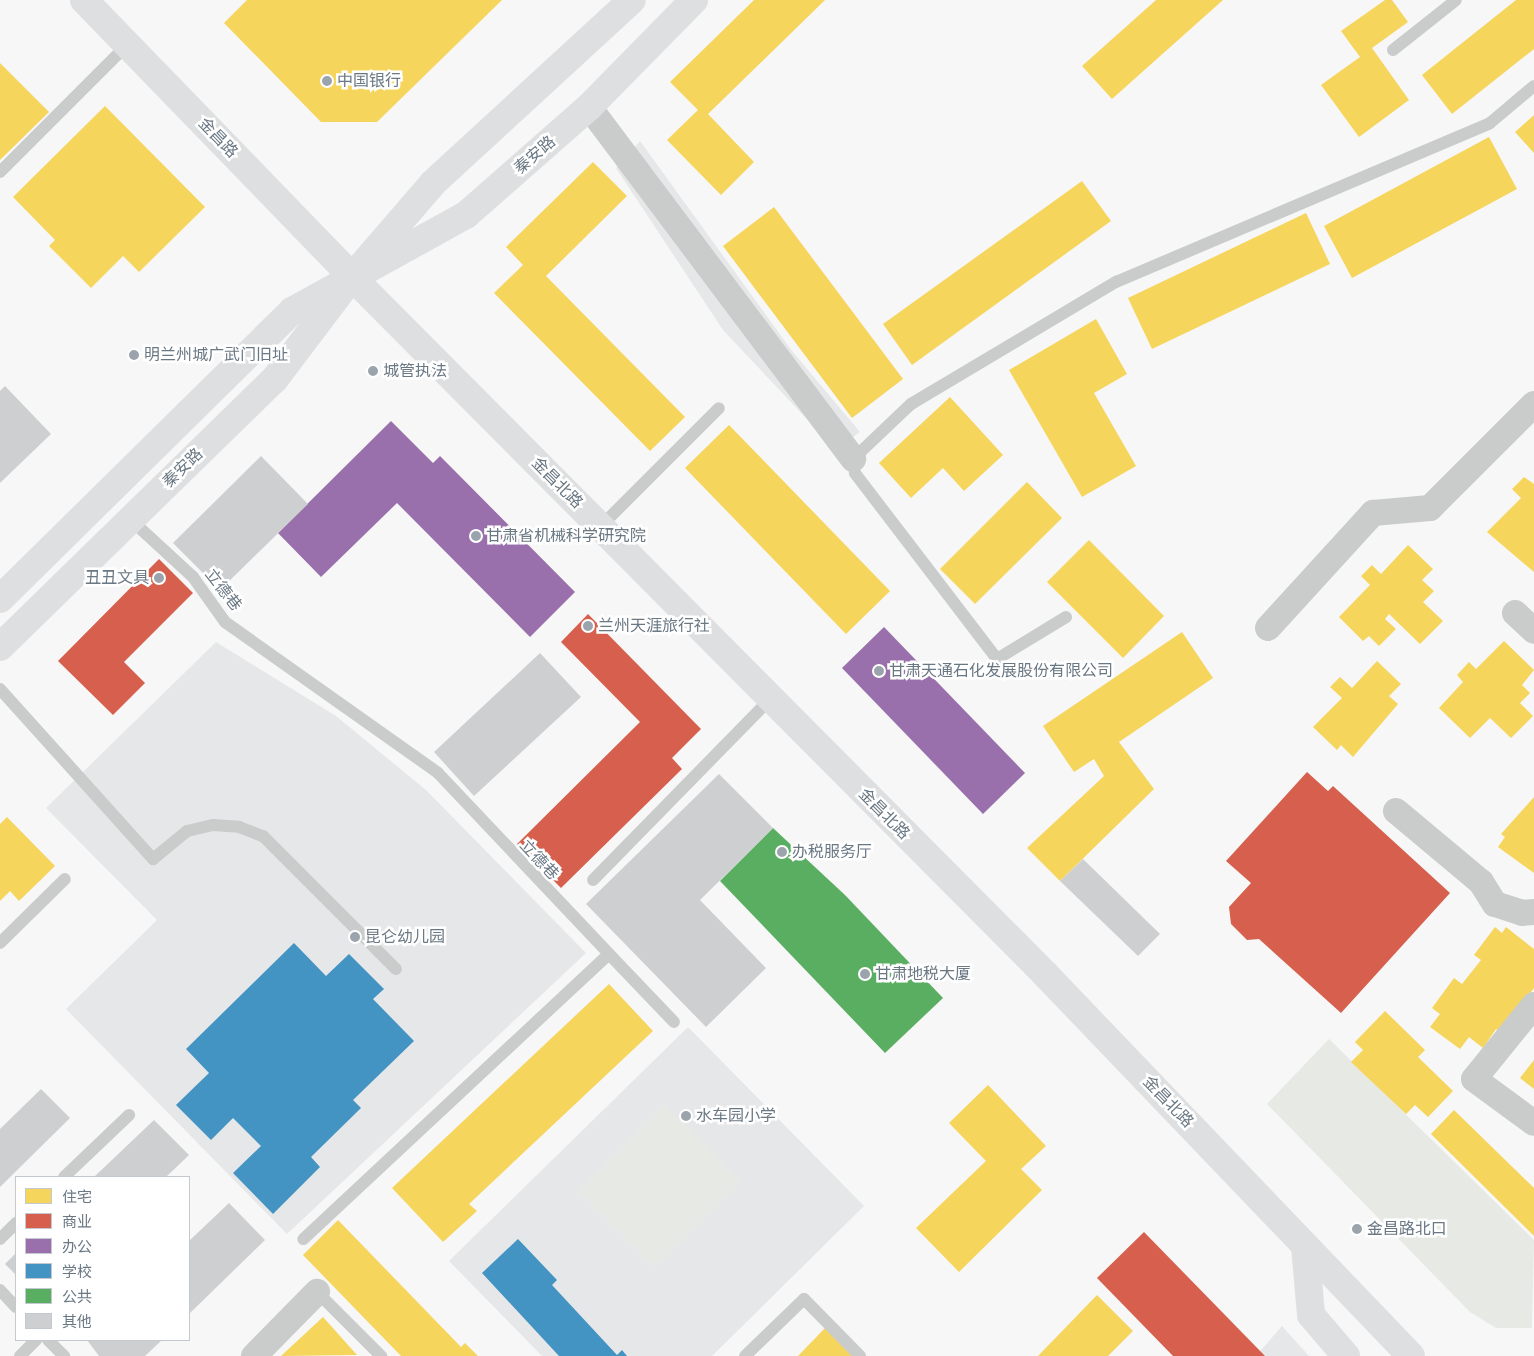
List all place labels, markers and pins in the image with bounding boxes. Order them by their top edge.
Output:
place label: 中国银行 [337,71,401,91]
marker: 中国银行 [321,75,333,87]
place label: 明兰州城广武门旧址 [144,345,288,365]
marker: 明兰州城广武门旧址 [128,349,140,361]
place label: 城管执法 [383,361,447,381]
marker: 城管执法 [367,365,379,377]
place label: 甘肃省机械科学研究院 [486,526,646,546]
marker: 甘肃省机械科学研究院 [470,530,482,542]
place label: 丑丑文具 [85,568,149,588]
marker: 丑丑文具 [153,572,165,584]
place label: 兰州天涯旅行社 [598,616,710,636]
marker: 兰州天涯旅行社 [582,620,594,632]
place label: 甘肃天通石化发展股份有限公司 [889,661,1113,681]
marker: 甘肃天通石化发展股份有限公司 [873,665,885,677]
place label: 办税服务厅 [792,842,872,862]
marker: 办税服务厅 [776,846,788,858]
place label: 昆仑幼儿园 [365,927,445,947]
marker: 昆仑幼儿园 [349,931,361,943]
place label: 甘肃地税大厦 [875,964,971,984]
marker: 甘肃地税大厦 [859,968,871,980]
place label: 水车园小学 [696,1106,776,1126]
marker: 水车园小学 [680,1110,692,1122]
place label: 金昌路北口 [1367,1219,1447,1239]
marker: 金昌路北口 [1351,1223,1363,1235]

